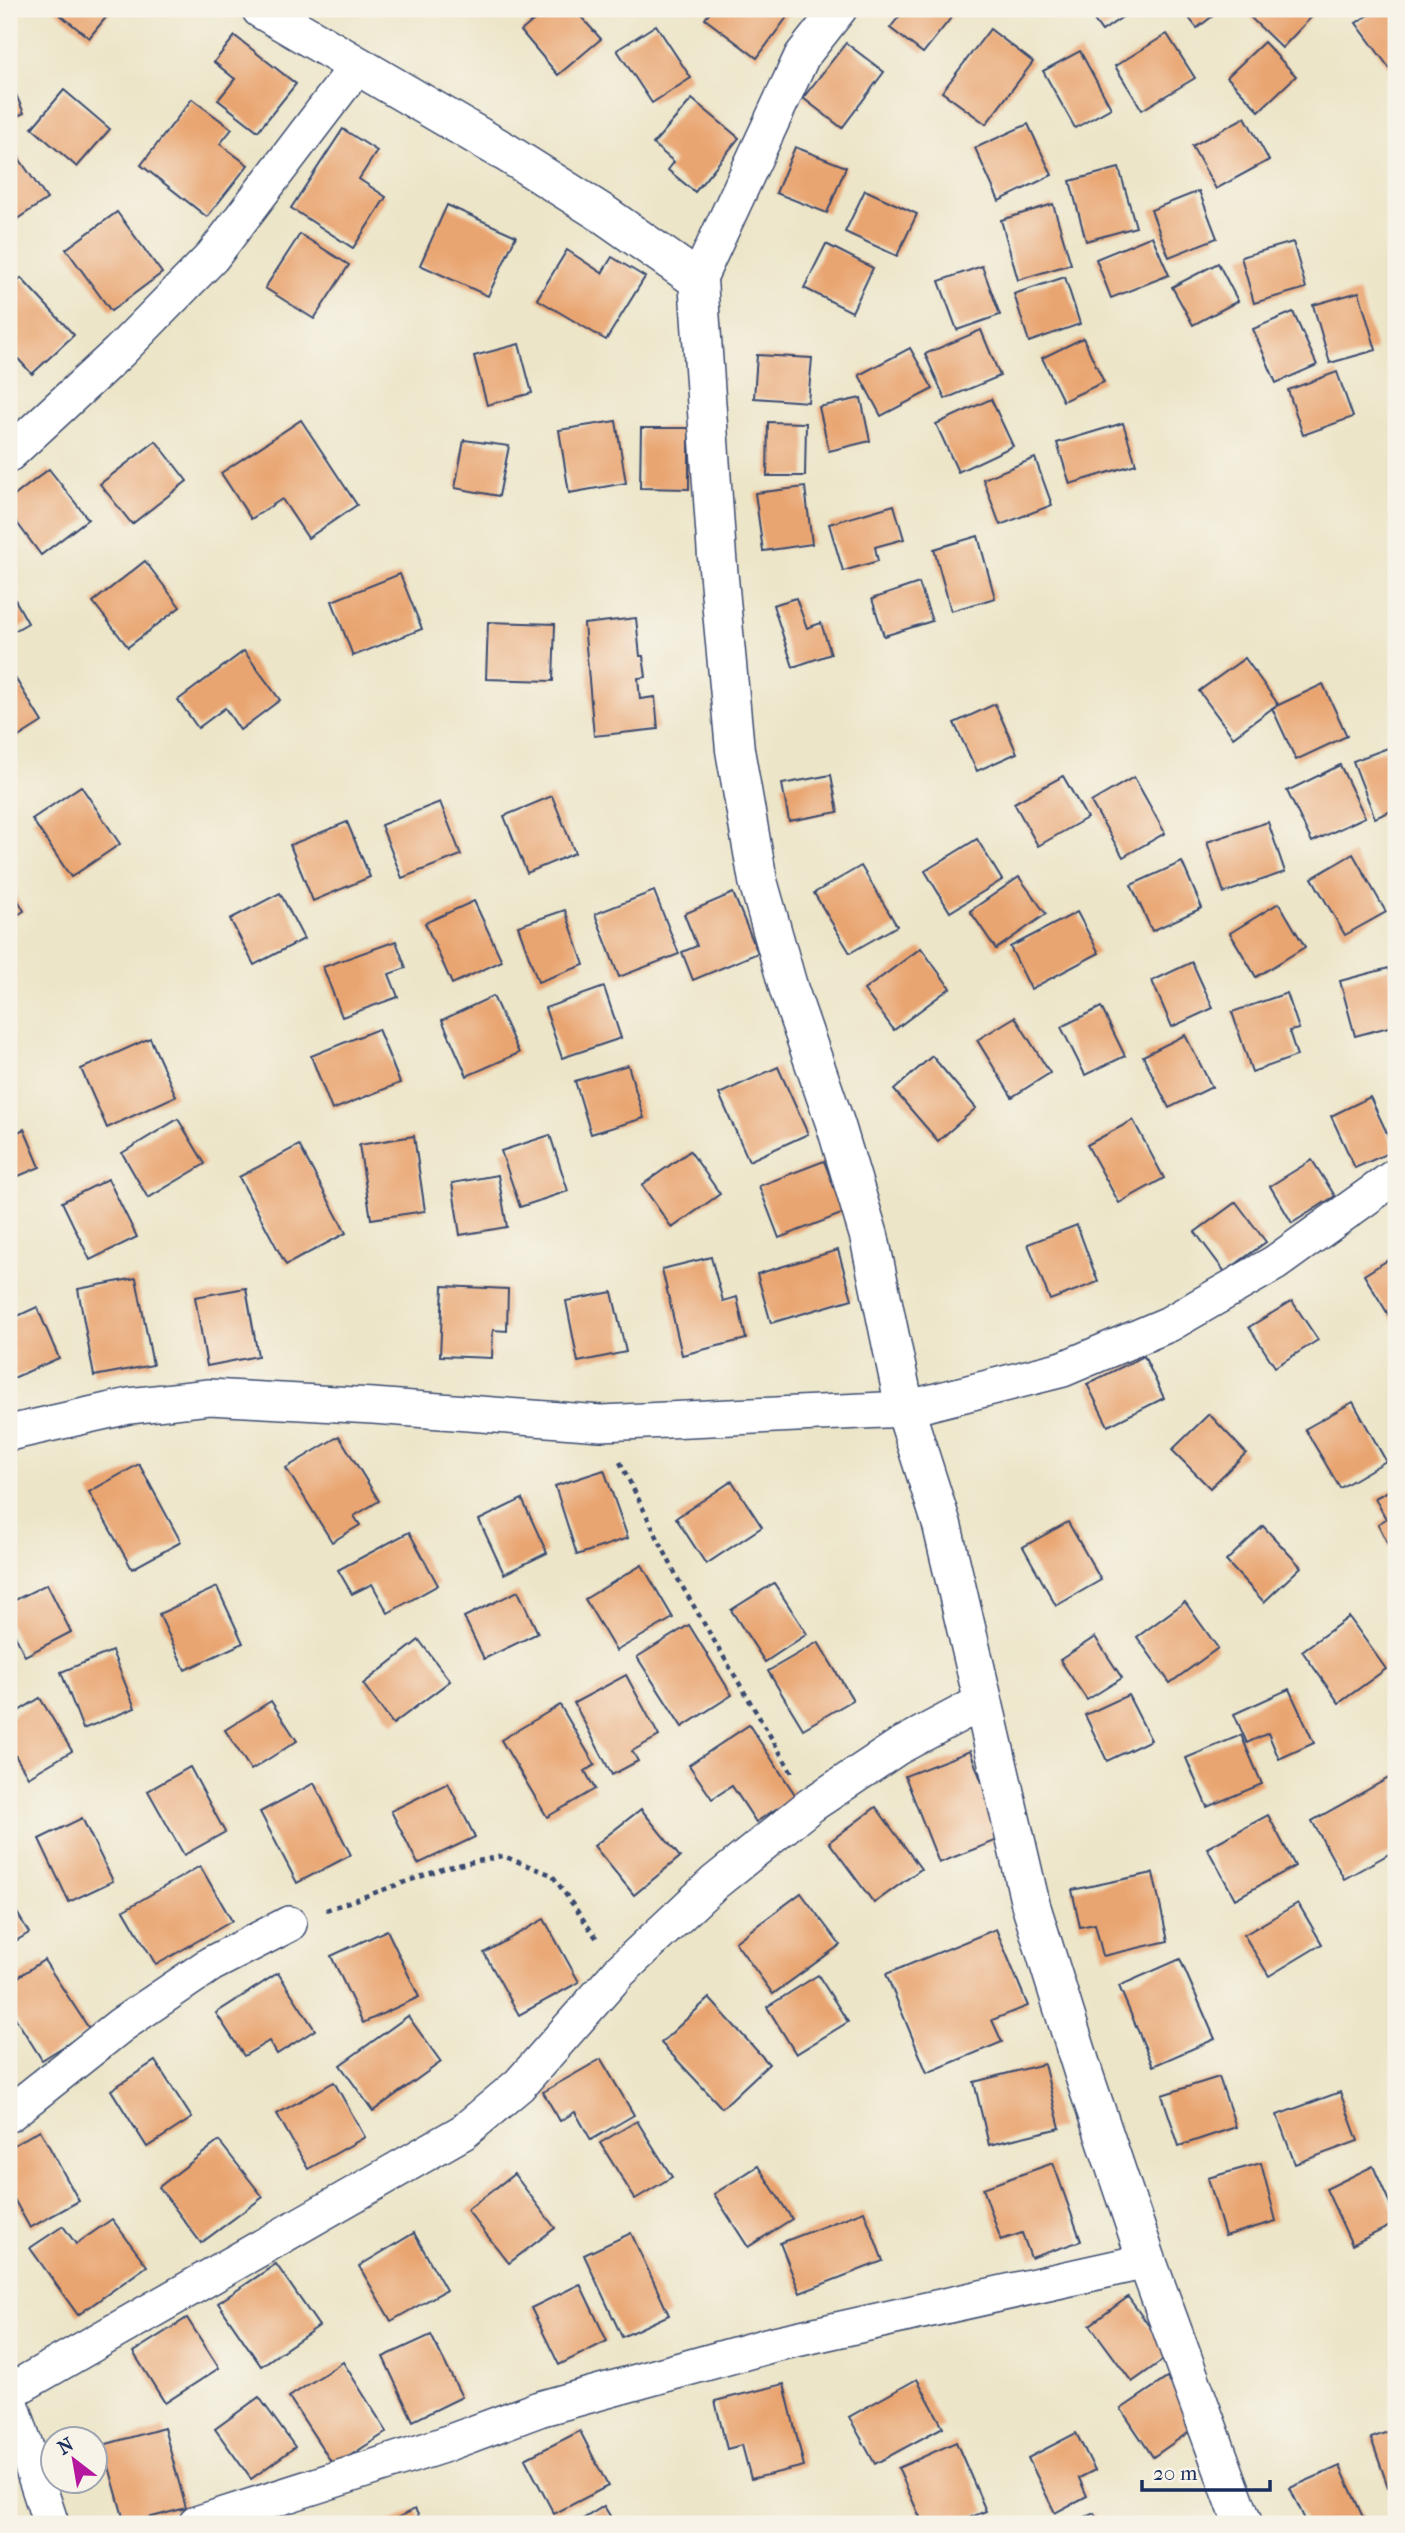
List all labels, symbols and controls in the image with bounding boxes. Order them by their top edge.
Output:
north arrow [38,2424,108,2494]
text: N [54,2433,78,2459]
scale bar [1142,2449,1270,2493]
text: 20 m [1153,2461,1198,2485]

